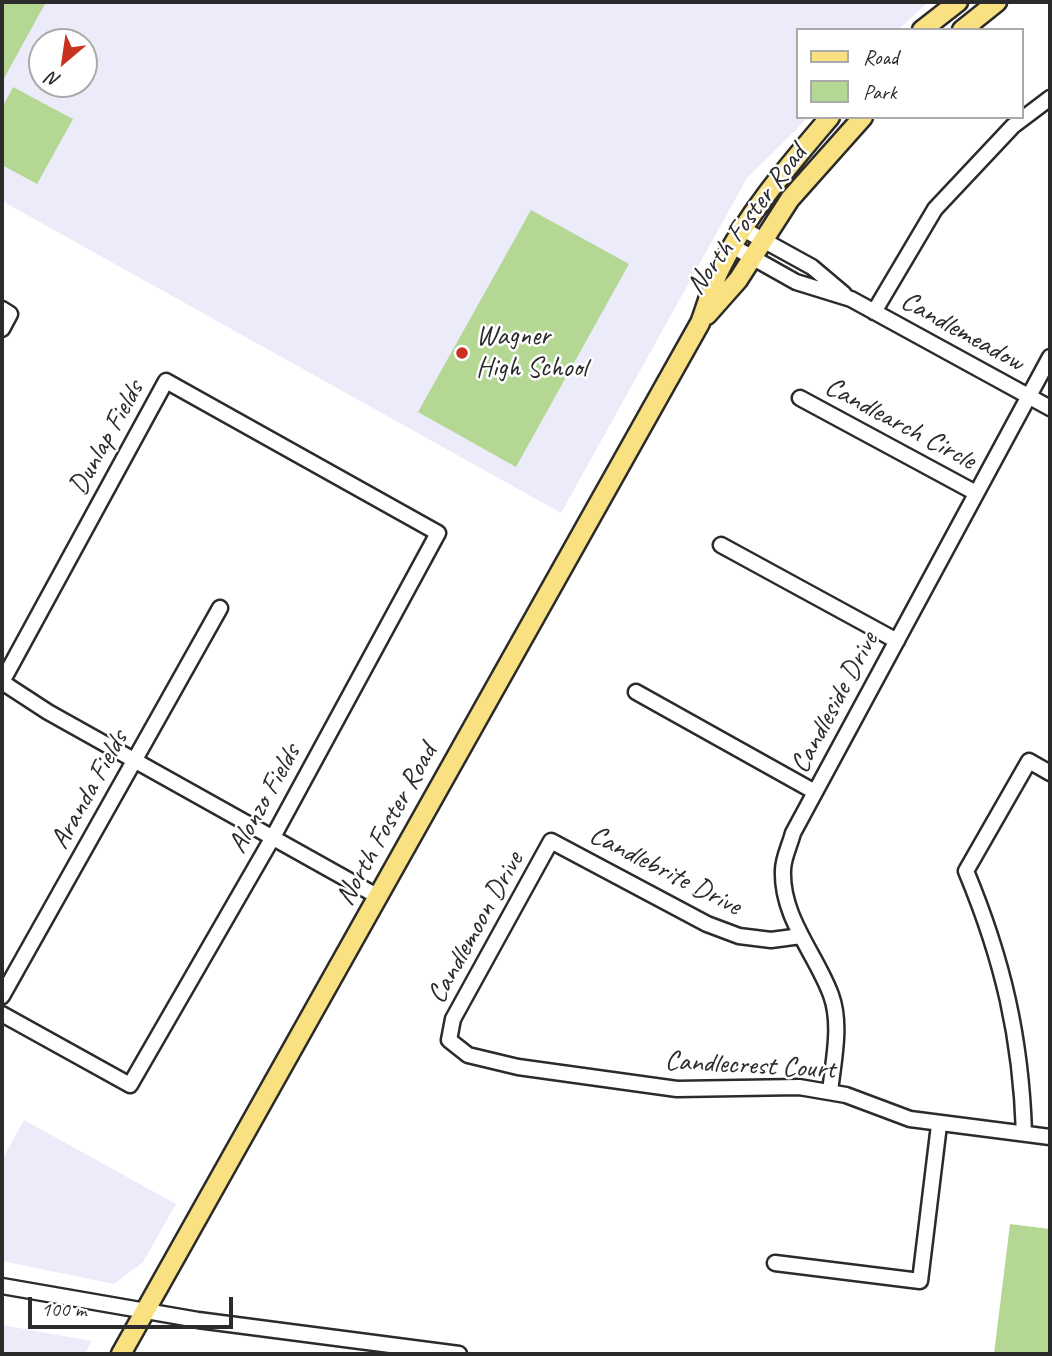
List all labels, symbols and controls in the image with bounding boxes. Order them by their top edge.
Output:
north arrow [28,28,98,98]
legend [796,28,1024,119]
text: Road [863,44,898,70]
text: N [43,66,65,93]
text: Park [863,79,896,105]
street label: North Foster Road [680,138,814,302]
street label: Candlemeadow [895,285,1029,379]
place label: Wagner High School [476,320,587,386]
marker: Wagner High School [454,345,470,361]
street label: Candlearch Circle [819,370,981,478]
street label: Dunlap Fields [62,375,152,501]
street label: Candleside Drive [784,627,886,779]
street label: Aranda Fields [44,725,136,855]
street label: Alonzo Fields [221,739,309,859]
street label: North Foster Road [329,739,445,911]
street label: Candlebrite Drive [584,818,746,924]
street label: Candlemoon Drive [421,846,531,1010]
street label: Candlecrest Court [664,1045,836,1087]
scale bar [32,1282,236,1326]
text: 100 m [41,1296,86,1322]

